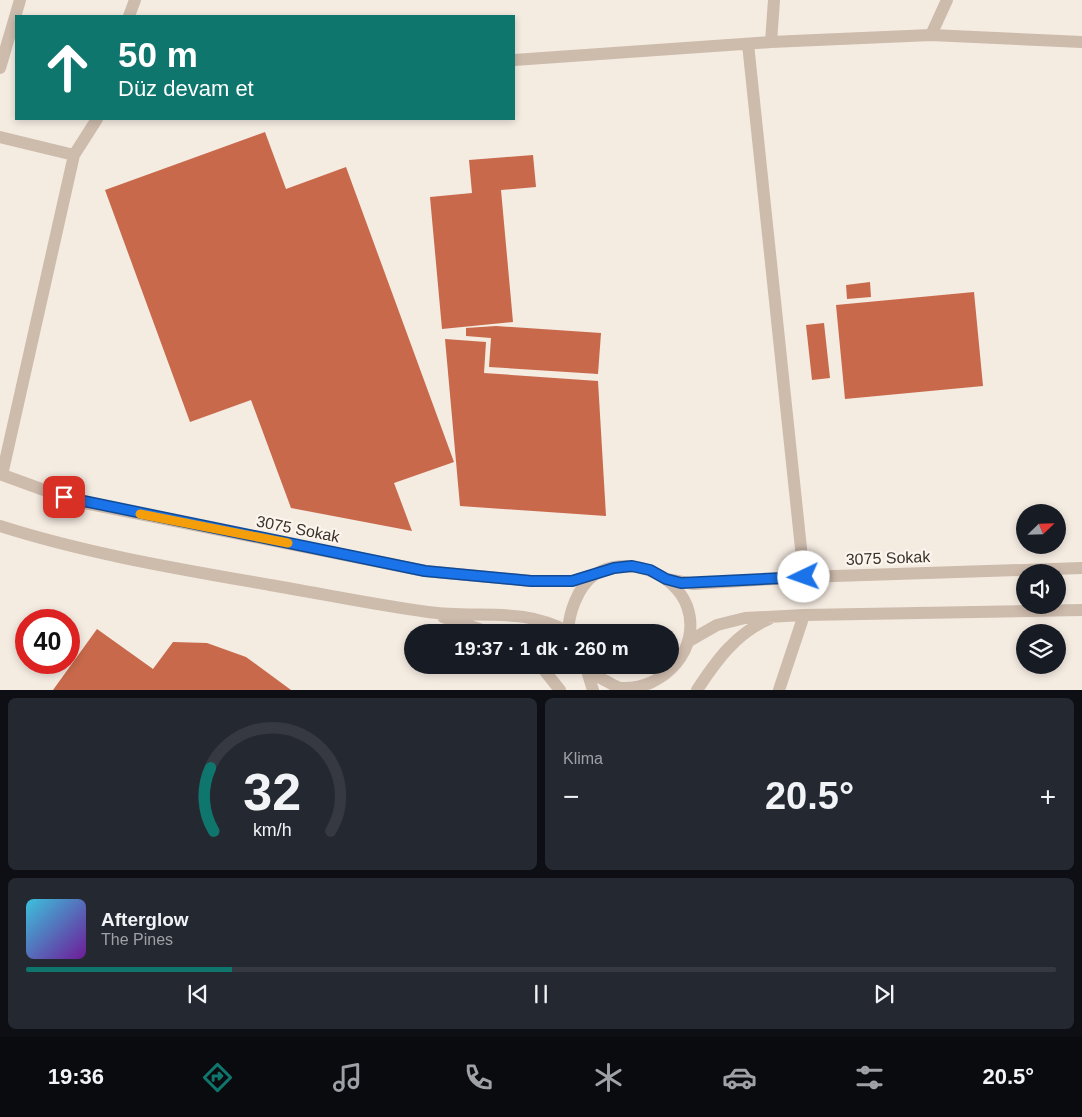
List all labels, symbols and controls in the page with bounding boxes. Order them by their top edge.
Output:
icon: ahead [35,35,100,100]
text: 50 m [118,35,198,74]
text: Düz devam et [118,76,254,101]
pin [43,476,85,518]
icon: arrive [50,483,78,511]
north arrow [1016,504,1066,554]
map controls [1016,504,1066,674]
street label: 3075 Sokak [255,513,342,546]
street label: 3075 Sokak [845,548,932,568]
position arrow [777,550,829,602]
button: sound [1016,564,1066,614]
speed limit sign: 40 [15,609,80,674]
button: layers [1016,624,1066,674]
text: 19:37 · 1 dk · 260 m [454,638,629,659]
text: Klima [563,750,603,767]
text: 32 [244,763,301,821]
text: 20.5° [765,775,854,817]
text: − [563,781,579,812]
text: + [1040,781,1056,812]
text: km/h [253,820,292,840]
text: Afterglow [101,909,189,930]
text: The Pines [101,931,173,948]
icon: previous [184,980,212,1008]
icon: pause [527,980,555,1008]
icon: next [870,980,898,1008]
icon: directions [200,1060,235,1095]
icon: music [330,1060,365,1095]
icon: phone [461,1060,496,1095]
icon: climate [591,1060,626,1095]
icon: car [722,1060,757,1095]
icon: filters [852,1060,887,1095]
text: 19:36 [48,1064,104,1089]
text: 20.5° [983,1064,1034,1089]

